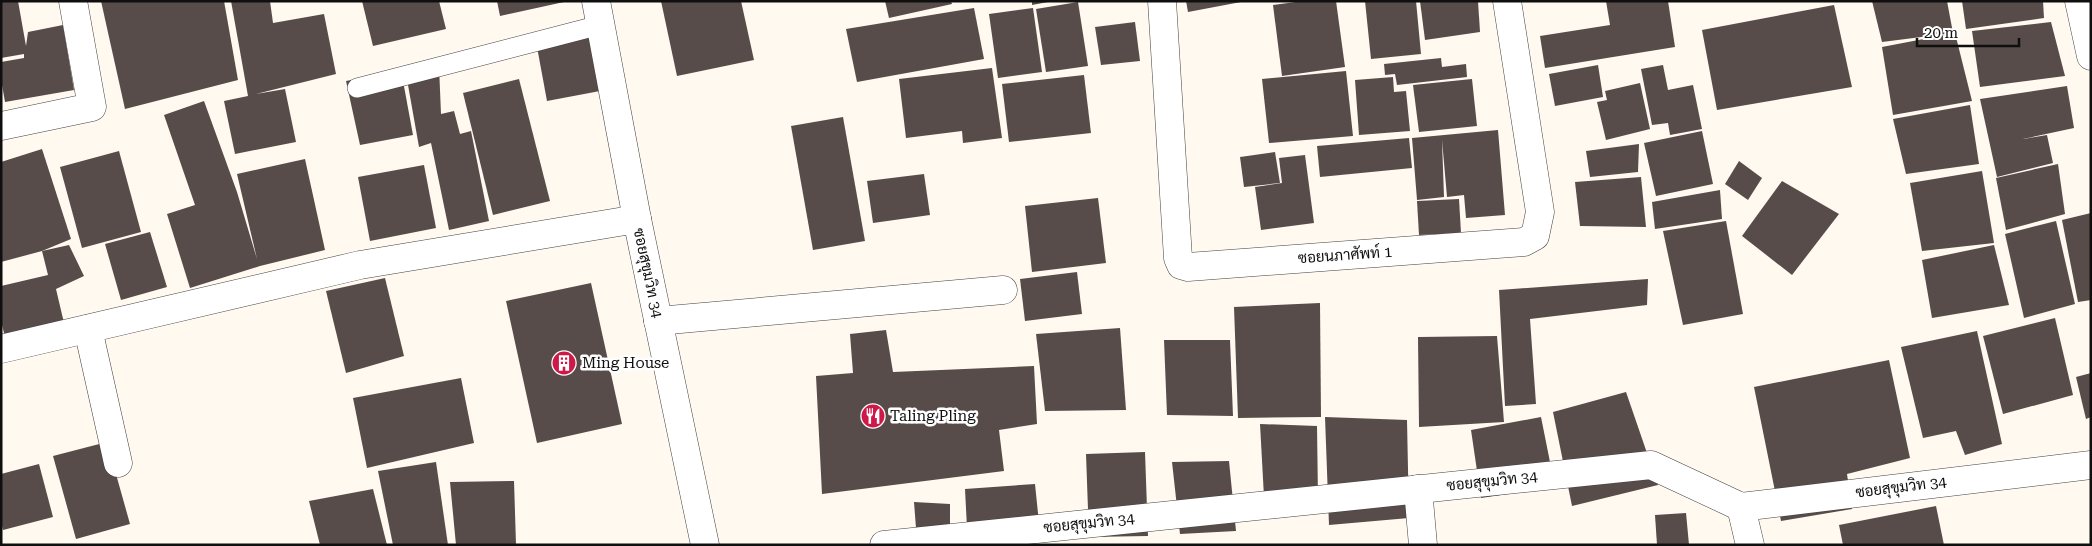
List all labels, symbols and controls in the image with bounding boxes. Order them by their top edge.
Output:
scale bar [1917,15,2020,47]
text: 20 m [1924,24,1959,42]
street label: ซอยสุขุมวิท 34 [628,226,666,321]
street label: ซอยนภาศัพท์ 1 [1297,242,1393,267]
building icon: Ming House [551,350,577,376]
place label: Ming House [582,354,669,372]
restaurant icon: Taling Pling [860,403,886,429]
place label: Taling Pling [890,407,976,425]
street label: ซอยสุขุมวิท 34 [1446,467,1539,497]
street label: ซอยสุขุมวิท 34 [1854,472,1948,503]
street label: ซอยสุขุมวิท 34 [1043,509,1136,539]

